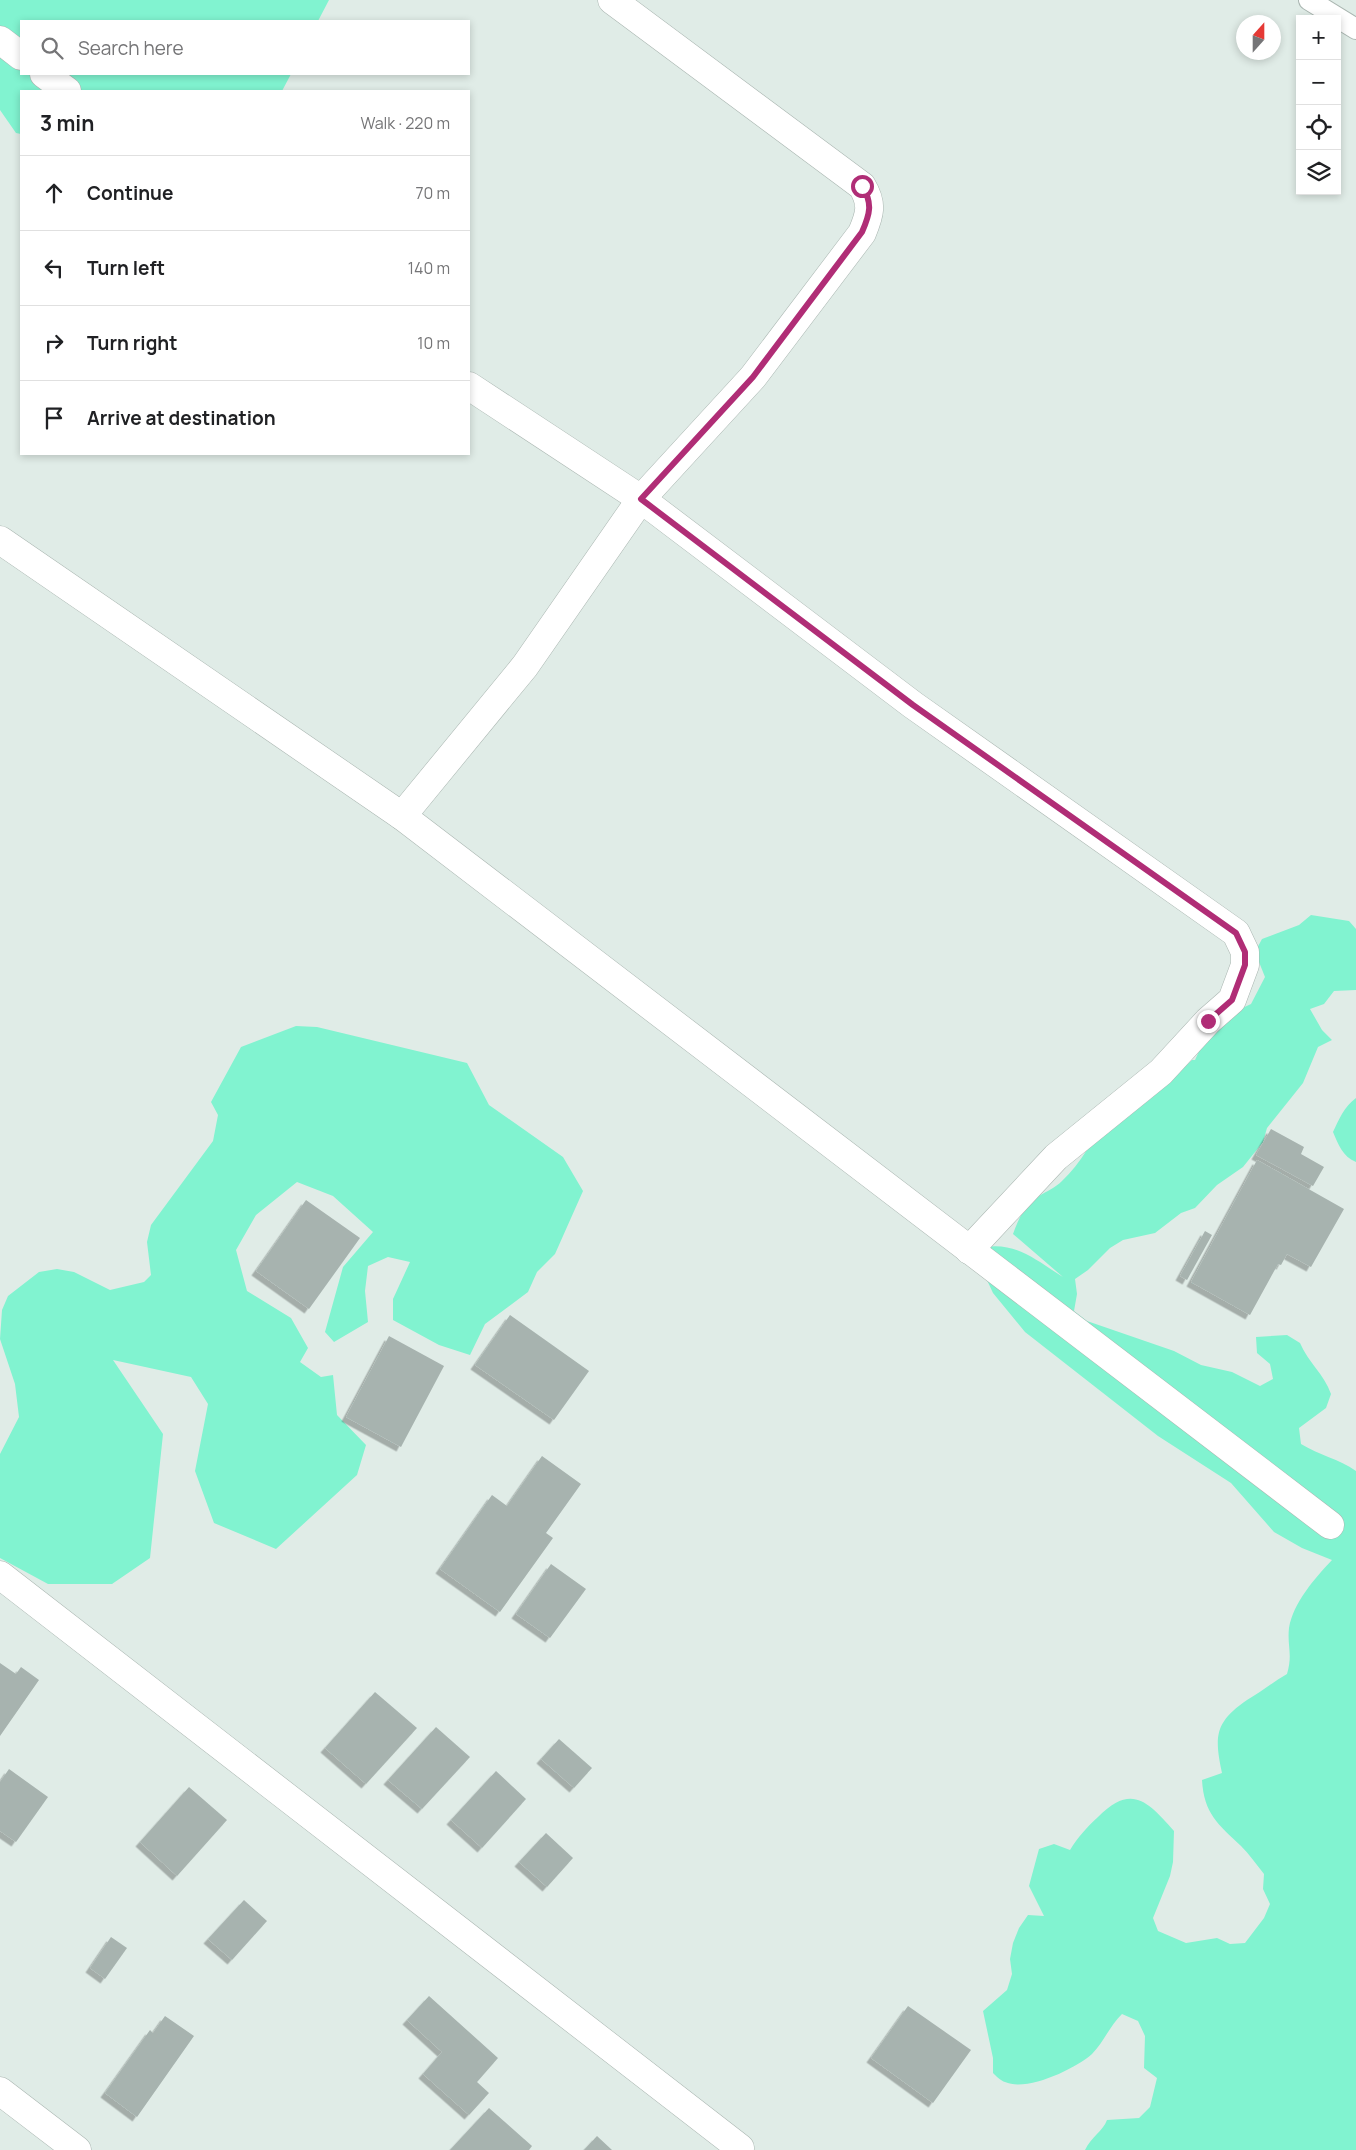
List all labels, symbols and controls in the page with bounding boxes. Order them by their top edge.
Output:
north arrow [1236,15,1281,60]
map controls [1296,15,1341,195]
button: + [1296,15,1341,60]
search box [20,20,470,75]
icon: search [38,34,66,62]
text: Search here [78,35,184,61]
button: − [1296,60,1341,105]
button: locate [1296,105,1341,150]
text: 3 min [40,109,94,137]
text: Walk · 220 m [360,112,450,134]
button: layers [1296,150,1341,195]
route start [851,175,874,198]
icon: ahead [40,179,68,207]
text: Continue [87,180,173,206]
text: 70 m [415,182,450,204]
icon: left [40,254,68,282]
text: Turn left [87,255,165,281]
text: 140 m [408,257,450,279]
icon: right [40,329,68,357]
text: Turn right [87,330,177,356]
text: 10 m [417,332,450,354]
icon: arrive [40,404,68,432]
text: Arrive at destination [87,405,276,431]
route end [1197,1010,1220,1033]

